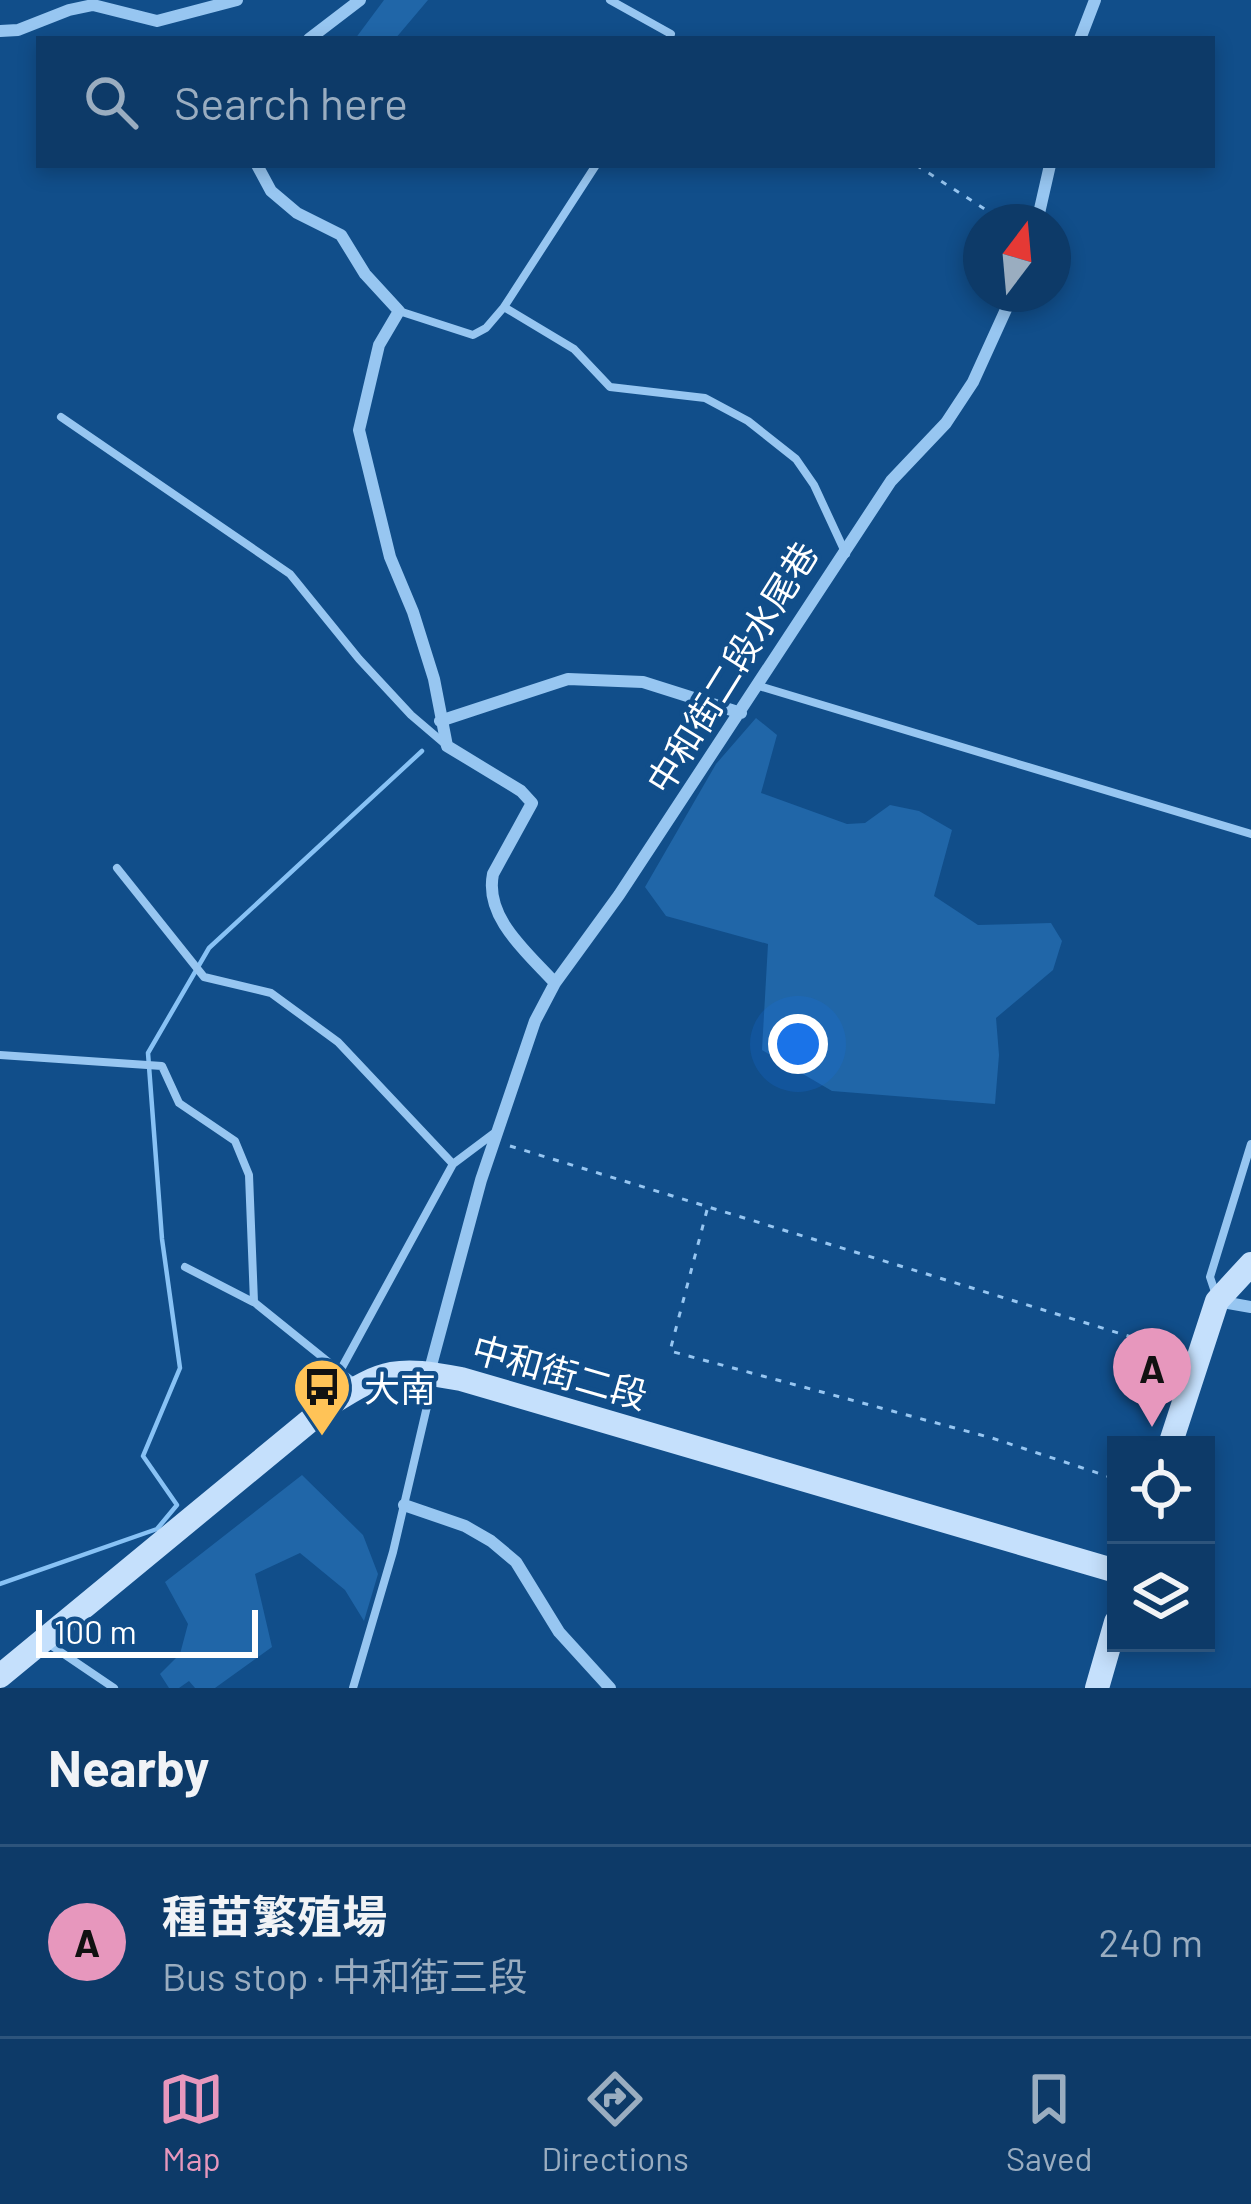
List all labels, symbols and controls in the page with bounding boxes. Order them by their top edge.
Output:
search box [36,36,1215,168]
icon: search [78,69,144,135]
text: Search here [174,75,408,129]
north arrow [963,204,1071,312]
street label: 中和街二段水尾巷 [636,533,826,801]
your location [768,1014,828,1074]
street label: 中和街二段 [468,1326,652,1416]
pin: A [1113,1328,1191,1427]
bus stop icon: 大南 [291,1356,353,1438]
place label: 大南 [364,1366,436,1409]
map controls [1107,1436,1215,1652]
button: locate [1107,1436,1215,1544]
button: layers [1107,1544,1215,1652]
scale bar [36,1604,258,1657]
text: 100 m [54,1611,137,1651]
text: Nearby [48,1736,209,1797]
text: 種苗繁殖場 [162,1888,387,1942]
text: A [74,1918,100,1965]
text: 240 m [1099,1918,1203,1965]
text: Bus stop · 中和街三段 [162,1952,527,1999]
tab: Map [158,2066,224,2178]
tab: Directions [541,2066,689,2178]
tab: Saved [1006,2066,1093,2178]

